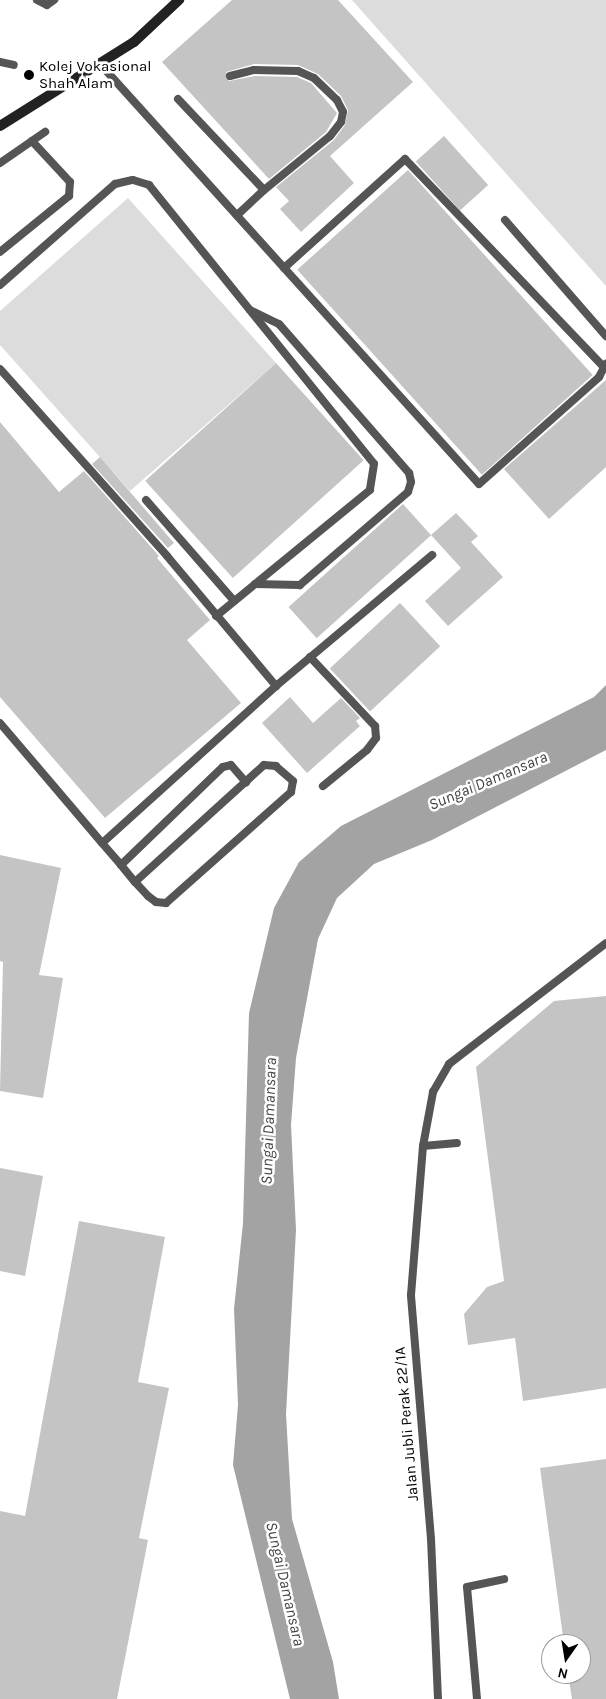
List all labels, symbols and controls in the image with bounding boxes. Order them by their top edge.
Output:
place label: Kolej Vokasional Shah Alam [39,57,151,92]
marker: Kolej Vokasional Shah Alam [23,69,35,81]
water label: Sungai Damansara [426,747,550,815]
water label: Sungai Damansara [257,1057,281,1185]
street label: Jalan Jubli Perak 22/1A [391,1346,423,1502]
water label: Sungai Damansara [261,1520,309,1648]
north arrow [541,1634,591,1684]
text: N [556,1664,570,1683]

